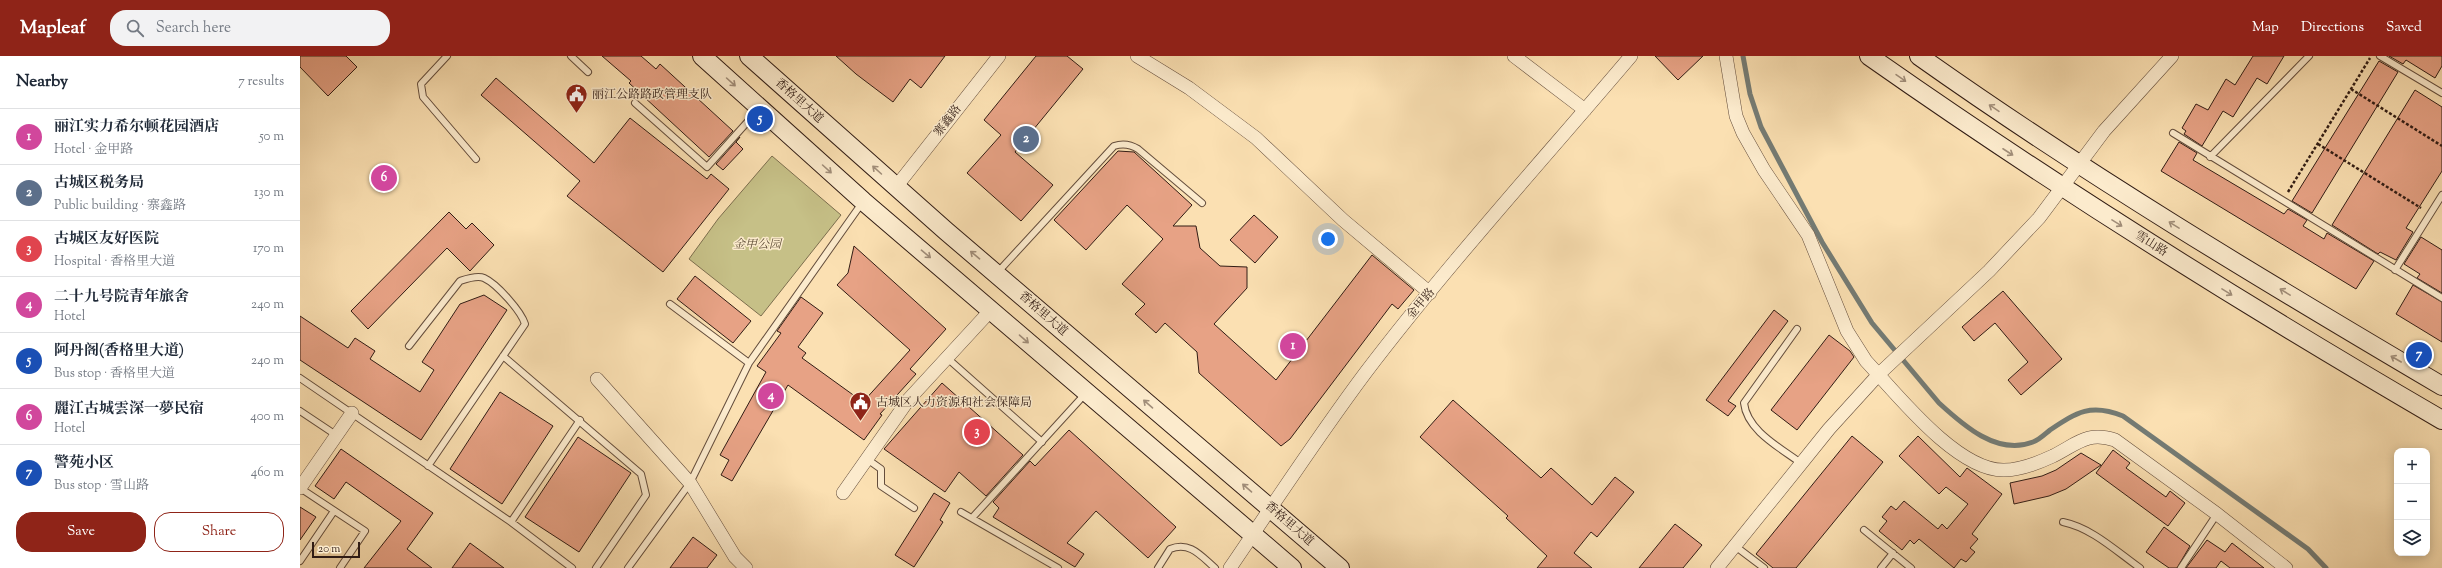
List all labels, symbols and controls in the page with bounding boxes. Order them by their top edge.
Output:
search box [110,10,390,46]
text: Mapleaf [20,15,86,42]
icon: search [124,17,146,39]
text: Search here [156,18,231,39]
text: Map [2252,18,2279,38]
text: Directions [2301,18,2364,38]
text: Saved [2386,18,2422,38]
text: Nearby [16,70,68,94]
text: 7 results [238,73,284,91]
street label: 香格里大道 [771,74,827,128]
one-way arrow [1895,74,1906,82]
one-way arrow [726,77,736,86]
public building icon: 丽江公路路政管理支队 [564,82,590,115]
place label: 丽江公路路政管理支队 [592,86,712,104]
street label: 寨鑫路 [930,101,966,141]
pin: 5 [747,104,773,134]
one-way arrow [1989,104,2000,112]
text: 丽江实力希尔顿花园酒店 [54,117,219,138]
pin: 2 [1013,124,1039,154]
text: 1 [27,128,31,146]
text: 50 m [259,128,284,146]
text: Hotel · 金甲路 [54,141,133,159]
one-way arrow [2002,148,2013,156]
pin: 6 [371,163,397,193]
one-way arrow [822,164,832,173]
one-way arrow [872,165,882,174]
text: 古城区税务局 [54,173,144,194]
text: 2 [26,184,32,202]
text: 130 m [254,184,284,202]
text: Public building · 寨鑫路 [54,197,186,215]
one-way arrow [2111,219,2123,227]
one-way arrow [2168,220,2180,228]
street label: 雪山路 [2131,227,2171,261]
text: 古城区友好医院 [54,229,159,250]
your location [1318,229,1338,249]
park label: 金甲公园 [733,236,783,254]
text: 3 [26,240,32,258]
text: 170 m [253,240,284,258]
one-way arrow [920,250,931,259]
one-way arrow [969,251,980,260]
text: Hospital · 香格里大道 [54,253,175,271]
street label: 金甲路 [1403,284,1439,324]
text: 二十九号院青年旅舍 [54,287,189,308]
street label: 香格里大道 [1014,288,1072,340]
one-way arrow [2221,288,2233,296]
one-way arrow [2280,288,2291,296]
text: 4 [26,296,32,314]
text: 240 m [251,296,284,314]
text: Hotel [54,308,85,326]
pin: 1 [1280,331,1306,361]
one-way arrow [1019,334,1030,343]
pin: 7 [2406,340,2432,370]
text: 阿丹阁(香格里大道) [54,341,184,362]
text: 5 [27,352,31,370]
text: 240 m [251,352,284,370]
one-way arrow [2390,354,2402,362]
text: Bus stop · 香格里大道 [54,365,175,383]
pin: 4 [758,381,784,411]
public building icon: 古城区人力资源和社会保障局 [847,390,873,423]
place label: 古城区人力资源和社会保障局 [876,394,1032,412]
text: 麗江古城雲深一夢民宿 [54,399,204,420]
one-way arrow [1143,399,1153,408]
text: 6 [26,408,32,426]
text: 400 m [250,408,284,426]
pin: 3 [964,417,990,447]
text: Hotel [54,420,85,438]
map controls [2394,448,2430,556]
button: + [2394,448,2430,484]
text: 警苑小区 [54,453,114,474]
text: 7 [26,464,32,482]
text: 460 m [251,464,284,482]
text: Bus stop · 雪山路 [54,477,149,495]
one-way arrow [1241,484,1252,493]
button: − [2394,484,2430,520]
street label: 香格里大道 [1260,498,1318,550]
button: Save [16,512,146,552]
button: Share [154,512,284,552]
button: layers [2394,520,2430,556]
scale bar [312,540,360,559]
text: 20 m [318,541,340,557]

